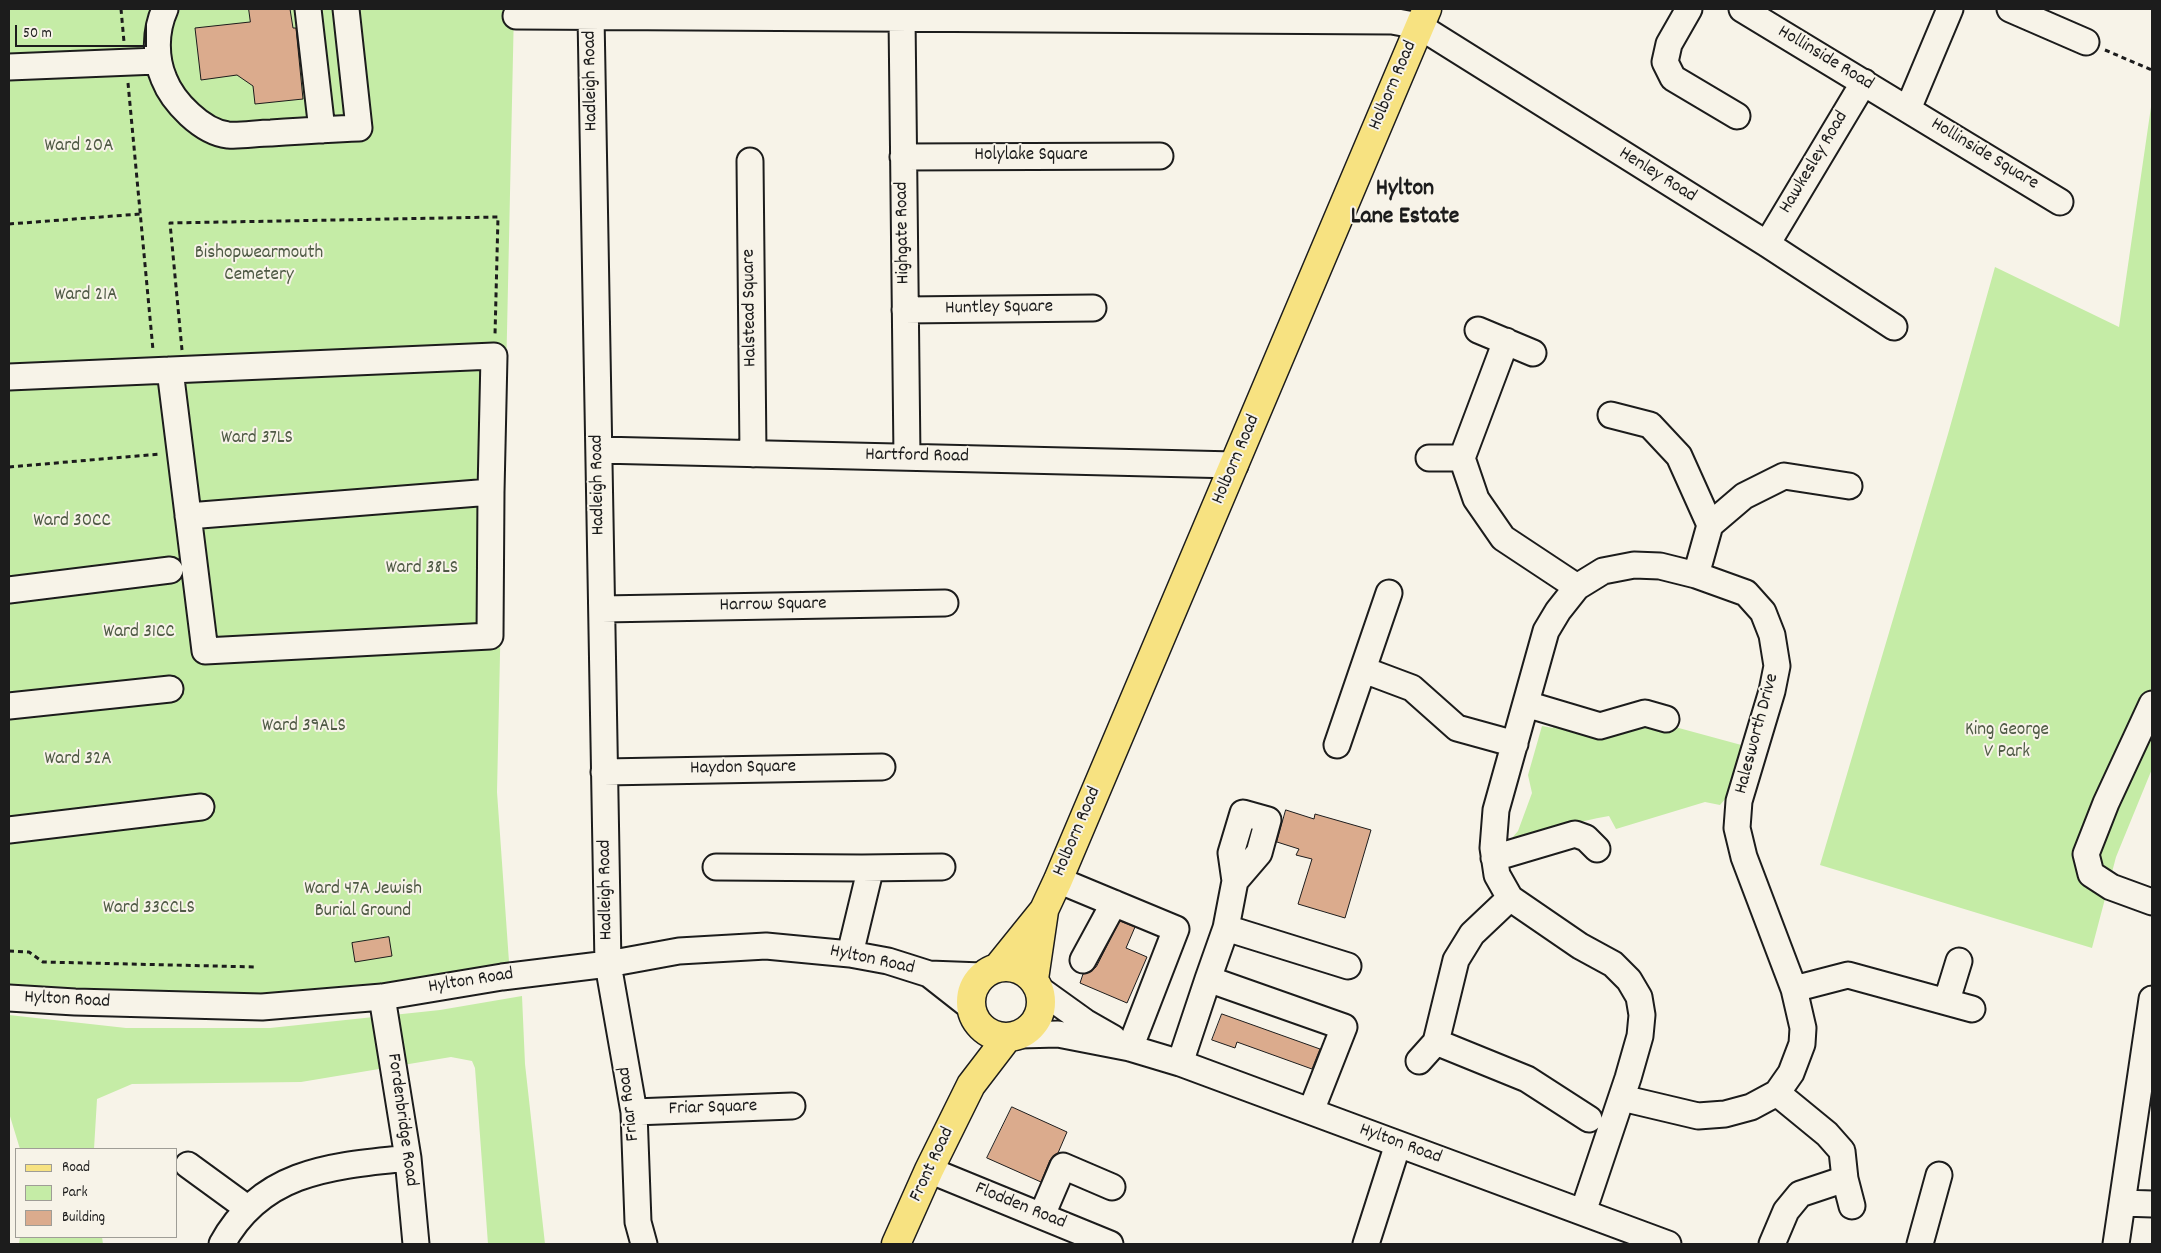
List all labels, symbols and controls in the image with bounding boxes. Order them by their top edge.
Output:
scale bar [18,15,150,47]
street label: Hollinside Road [1773,21,1877,97]
text: 50 m [23,23,52,45]
street label: Hadleigh Road [580,30,604,132]
street label: Holborn Road [1365,38,1423,134]
street label: Hawkesley Road [1775,108,1855,218]
street label: Hollinside Square [1926,114,2042,196]
park label: Ward 20A [44,136,114,158]
street label: Henley Road [1614,143,1700,209]
street label: Holylake Square [974,145,1088,167]
district label: Hylton Lane Estate [1351,177,1459,233]
street label: Highgate Road [892,181,916,285]
park label: Bishopwearmouth Cemetery [195,243,323,287]
street label: Halstead Square [739,249,763,367]
park label: Ward 21A [55,285,117,307]
street label: Huntley Square [945,297,1053,321]
street label: Holborn Road [1208,412,1266,508]
park label: Ward 37LS [221,428,293,450]
street label: Hadleigh Road [587,434,611,536]
street label: Hartford Road [865,445,969,469]
park label: Ward 30CC [33,511,111,533]
park label: Ward 38LS [386,558,458,580]
street label: Harrow Square [719,594,827,618]
park label: Ward 31CC [103,622,175,644]
street label: Halesworth Drive [1731,671,1785,797]
park label: Ward 39ALS [262,716,346,738]
park label: King George V Park [1965,720,2049,764]
park label: Ward 32A [44,749,112,771]
street label: Haydon Square [690,757,796,781]
street label: Holborn Road [1049,784,1107,880]
street label: Hadleigh Road [595,839,619,941]
park label: Ward 47A Jewish Burial Ground [304,879,422,923]
park label: Ward 33CCLS [103,898,195,920]
street label: Hylton Road [828,941,916,981]
street label: Hylton Road [427,964,515,1000]
street label: Hylton Road [23,987,111,1015]
street label: Fordenbridge Road [380,1052,422,1188]
street label: Friar Road [614,1065,646,1143]
street label: Friar Square [668,1096,758,1122]
street label: Hylton Road [1356,1120,1444,1170]
street label: Front Road [906,1124,960,1206]
legend [15,1148,178,1238]
text: Road [62,1157,90,1179]
street label: Flodden Road [971,1178,1069,1236]
text: Park [62,1182,88,1204]
text: Building [62,1207,105,1229]

